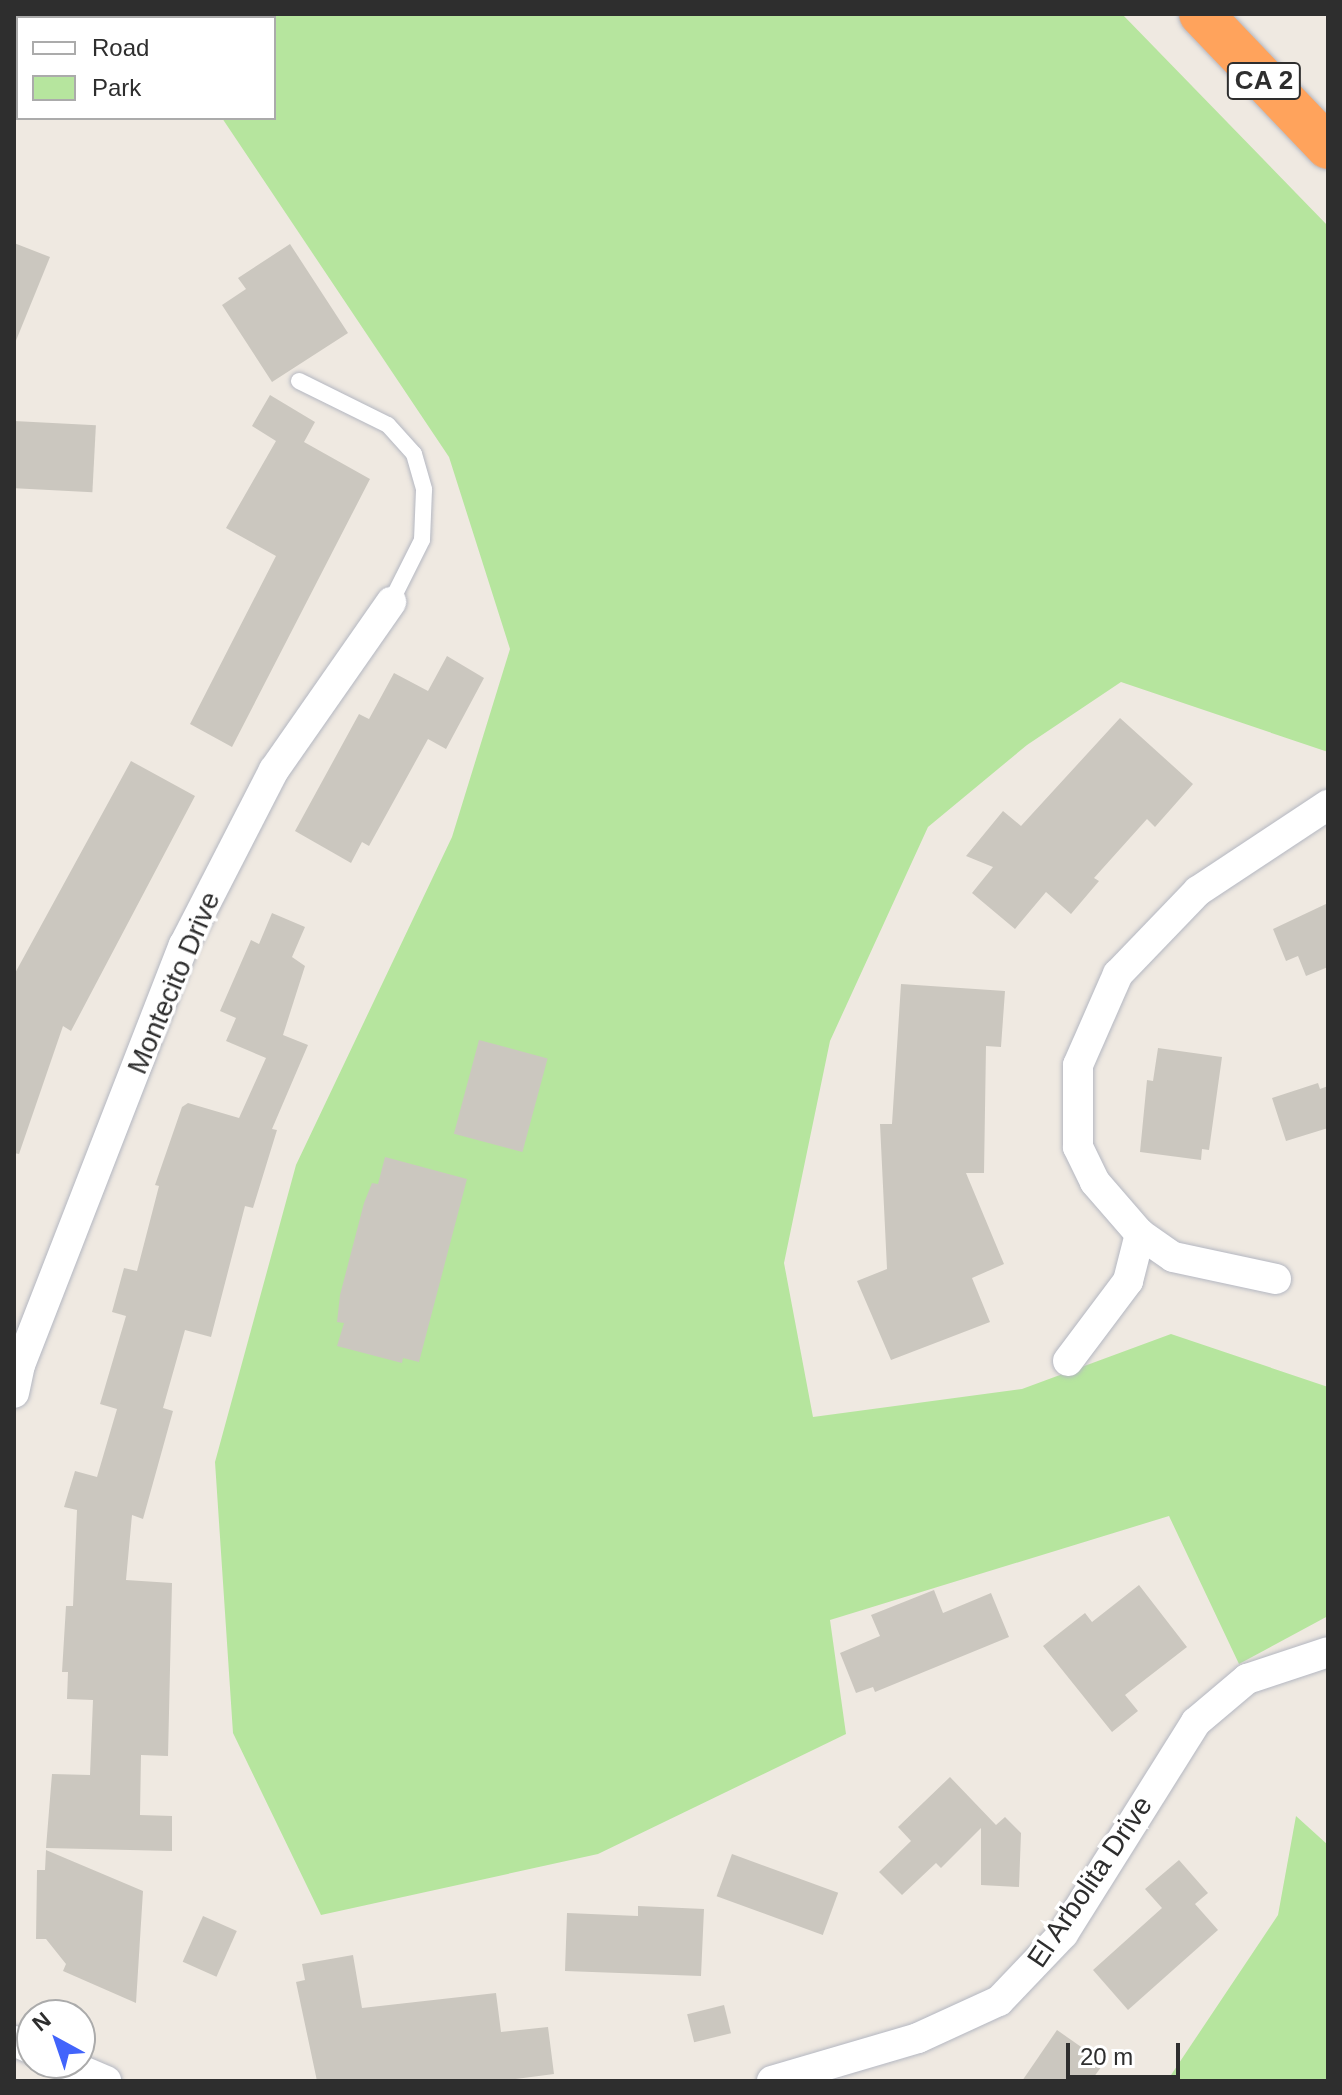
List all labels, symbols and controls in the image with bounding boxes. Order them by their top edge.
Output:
legend [16,16,276,120]
text: Road [92,34,149,61]
road number: CA 2 [1226,59,1302,103]
text: Park [92,74,141,101]
street label: Montecito Drive [121,887,227,1079]
street label: El Arbolita Drive [1020,1789,1160,1975]
north arrow [16,1999,96,2079]
text: N [27,2007,56,2036]
scale bar [1070,2027,1184,2077]
text: 20 m [1080,2043,1133,2070]

